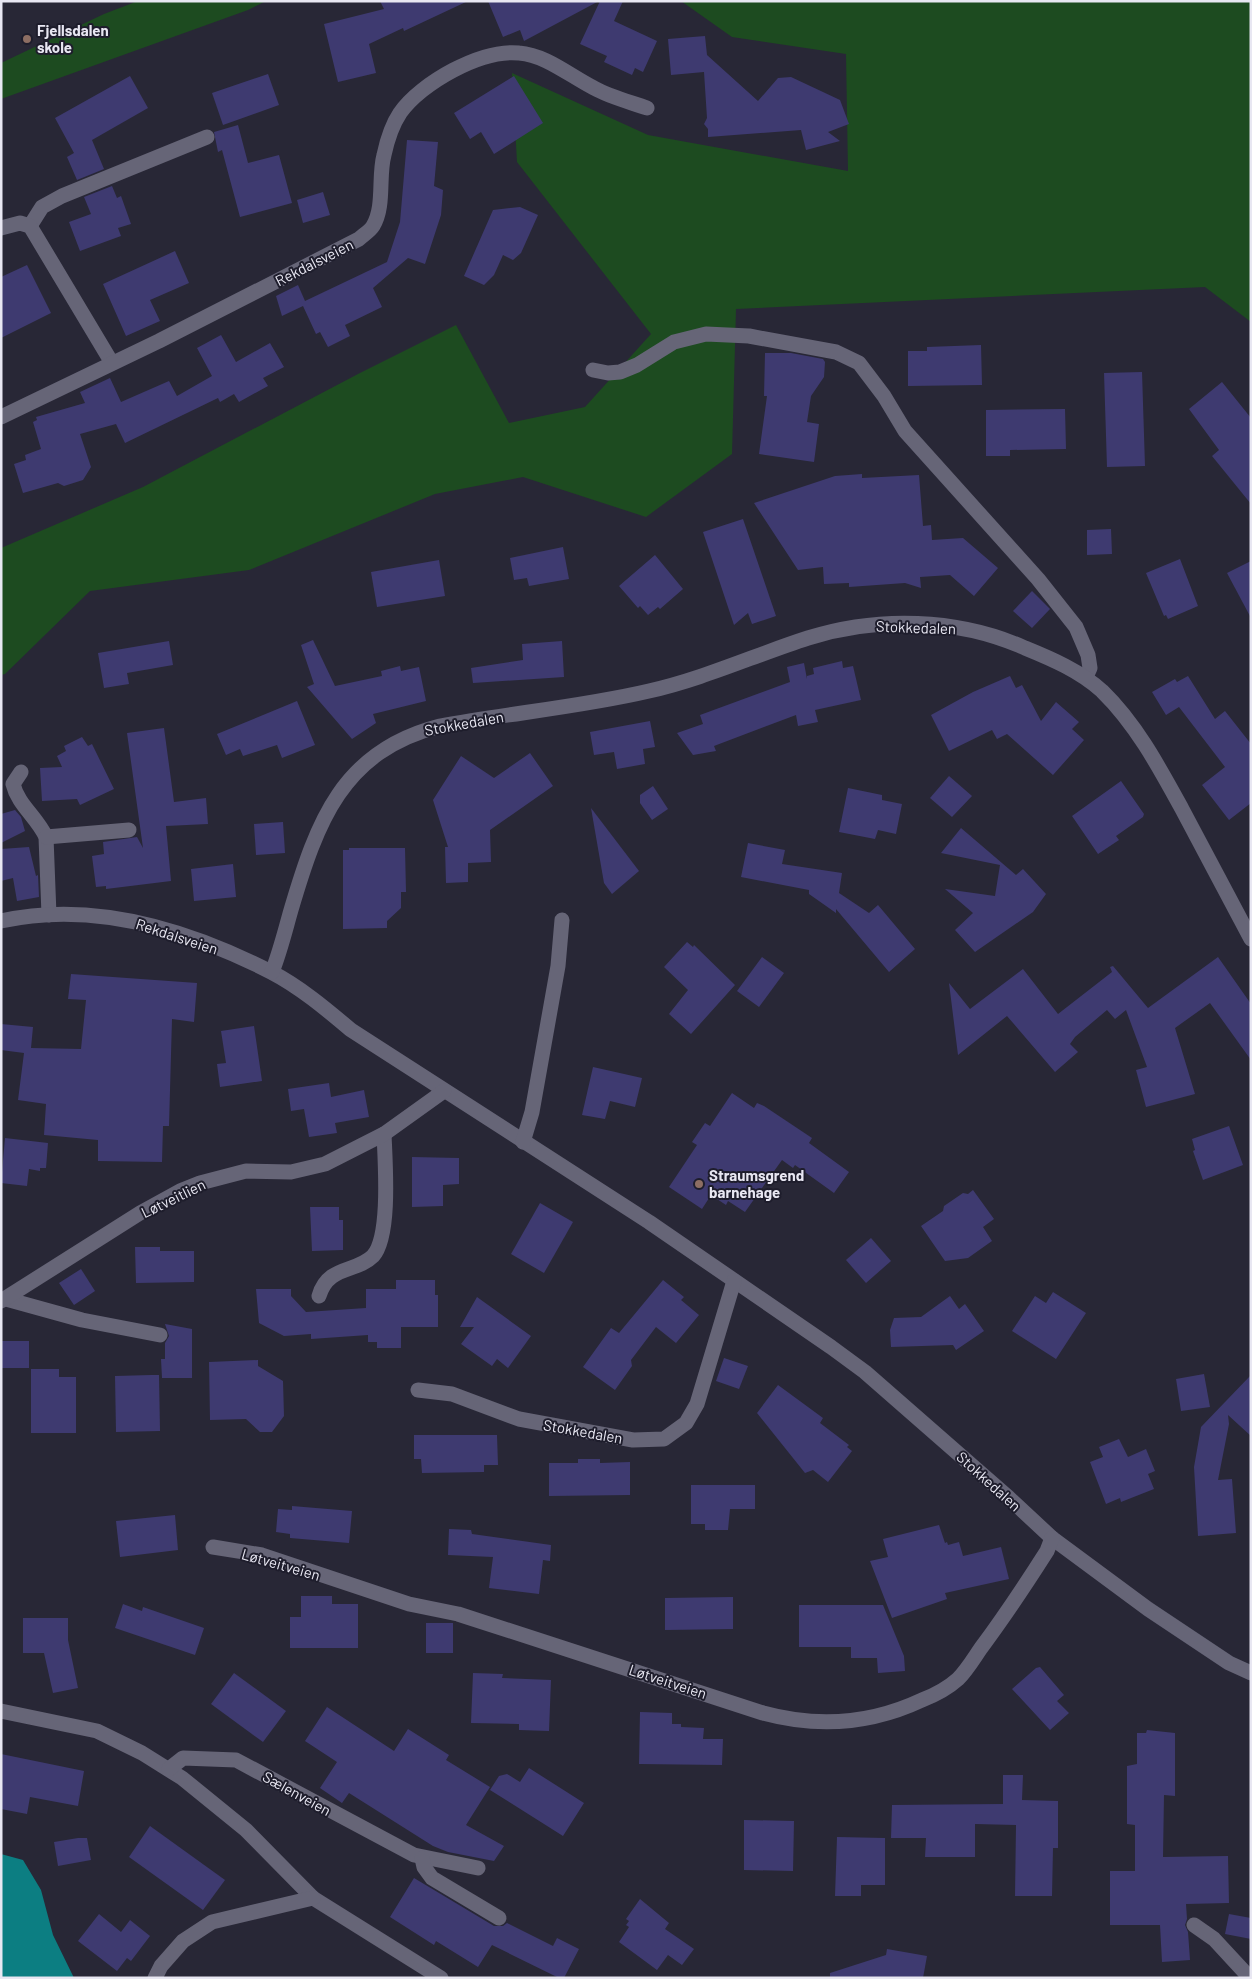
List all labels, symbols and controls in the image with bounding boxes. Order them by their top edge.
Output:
place label: Fjellsdalen skole [37,21,109,56]
marker: Fjellsdalen skole [21,33,33,45]
street label: Rekdalsveien [272,235,356,289]
street label: Stokkedalen [876,617,956,637]
street label: Stokkedalen [423,707,505,739]
street label: Rekdalsveien [134,914,220,958]
place label: Straumsgrend barnehage [709,1166,804,1201]
street label: Løtveitlien [138,1175,208,1221]
marker: Straumsgrend barnehage [693,1178,705,1190]
street label: Stokkedalen [542,1415,624,1447]
street label: Stokkedalen [953,1447,1025,1515]
street label: Løtveitveien [240,1544,322,1584]
street label: Løtveitveien [627,1660,709,1702]
street label: Sælenveien [260,1767,334,1819]

